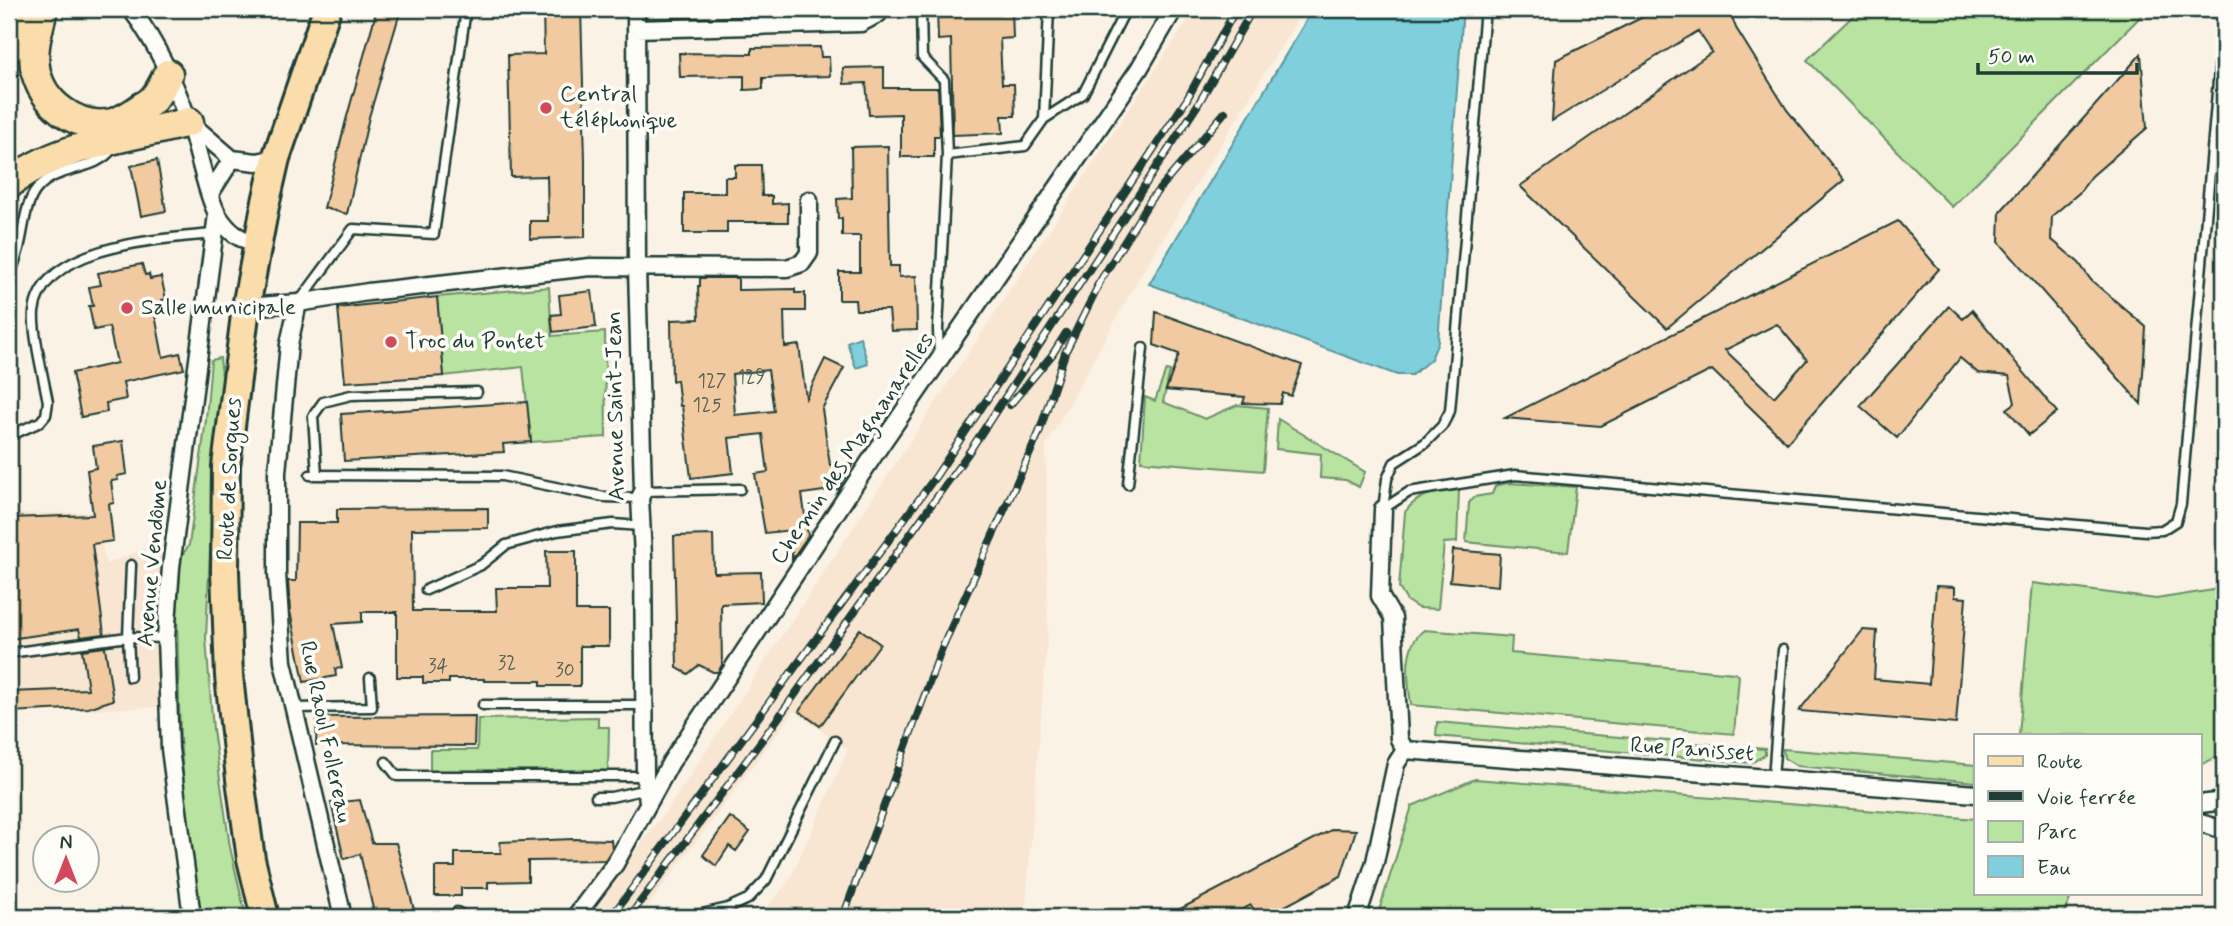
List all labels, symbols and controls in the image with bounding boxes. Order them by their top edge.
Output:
scale bar [1978,32,2137,76]
text: 50 m [1988,43,2035,71]
place label: Central téléphonique [559,80,677,136]
marker: Central téléphonique [538,100,554,116]
place label: Salle municipale [141,293,296,323]
marker: Salle municipale [119,300,135,316]
street label: Avenue Saint-Jean [599,311,633,501]
place label: Troc du Pontet [405,327,545,357]
street label: Chemin des Magnanarelles [764,327,944,572]
marker: Troc du Pontet [383,334,399,350]
house number: 129 [737,365,765,390]
house number: 127 [697,369,727,394]
house number: 125 [692,393,722,418]
street label: Route de Sorgues [211,397,251,561]
street label: Avenue Vendôme [131,478,175,648]
street label: Rue Raoul Follereau [291,638,359,826]
house number: 32 [498,651,516,676]
house number: 34 [428,654,448,679]
house number: 30 [555,658,575,683]
street label: Rue Panisset [1629,731,1755,769]
legend [1974,734,2202,894]
text: Route [2037,748,2083,776]
text: Voie ferrée [2037,784,2136,812]
text: Parc [2037,818,2077,846]
north arrow [32,824,102,894]
text: N [60,831,72,856]
text: Eau [2037,854,2071,882]

